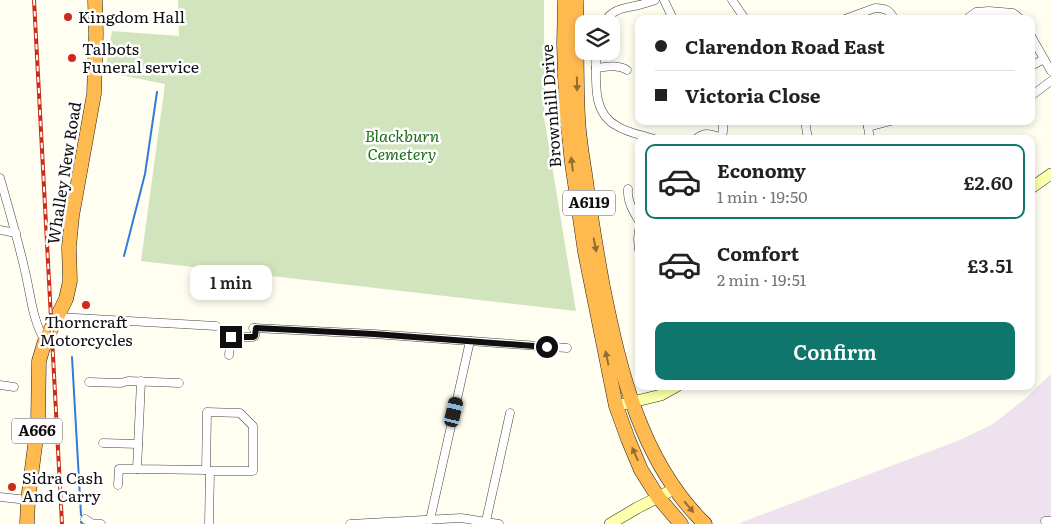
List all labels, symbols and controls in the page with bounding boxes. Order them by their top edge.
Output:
place label: Kingdom Hall [78,4,185,28]
marker: Kingdom Hall [62,11,74,23]
map controls [575,15,620,60]
button: layers [575,15,620,60]
text: Clarendon Road East [685,32,885,60]
place label: Talbots Funeral service [82,36,199,78]
street label: Brownhill Drive [534,44,566,168]
marker: Talbots Funeral service [66,52,78,64]
one-way arrow [573,76,581,92]
text: Victoria Close [685,81,820,109]
street label: Whalley New Road [40,100,86,246]
park label: Blackburn Cemetery [365,123,440,165]
one-way arrow [568,156,576,172]
text: Economy [717,156,806,184]
icon: car [657,159,702,204]
text: £2.60 [964,168,1013,196]
text: 1 min · 19:50 [717,184,807,208]
road number: A6119 [563,190,615,216]
one-way arrow [592,237,600,253]
text: Comfort [717,239,799,267]
icon: car [657,242,702,287]
text: £3.51 [967,251,1013,279]
callout: 1 min [190,264,272,300]
text: 2 min · 19:51 [717,267,806,291]
text: 1 min [210,270,252,294]
marker: Thorncraft Motorcycles [80,299,92,311]
place label: Thorncraft Motorcycles [39,309,133,351]
button: Confirm [655,322,1015,380]
route end [220,326,242,348]
route start [536,336,558,358]
one-way arrow [603,351,611,366]
car [443,396,464,428]
road number: A666 [12,418,62,444]
one-way arrow [630,447,638,461]
place label: Sidra Cash And Carry [22,465,104,507]
marker: Sidra Cash And Carry [6,481,18,493]
one-way arrow [684,500,695,513]

